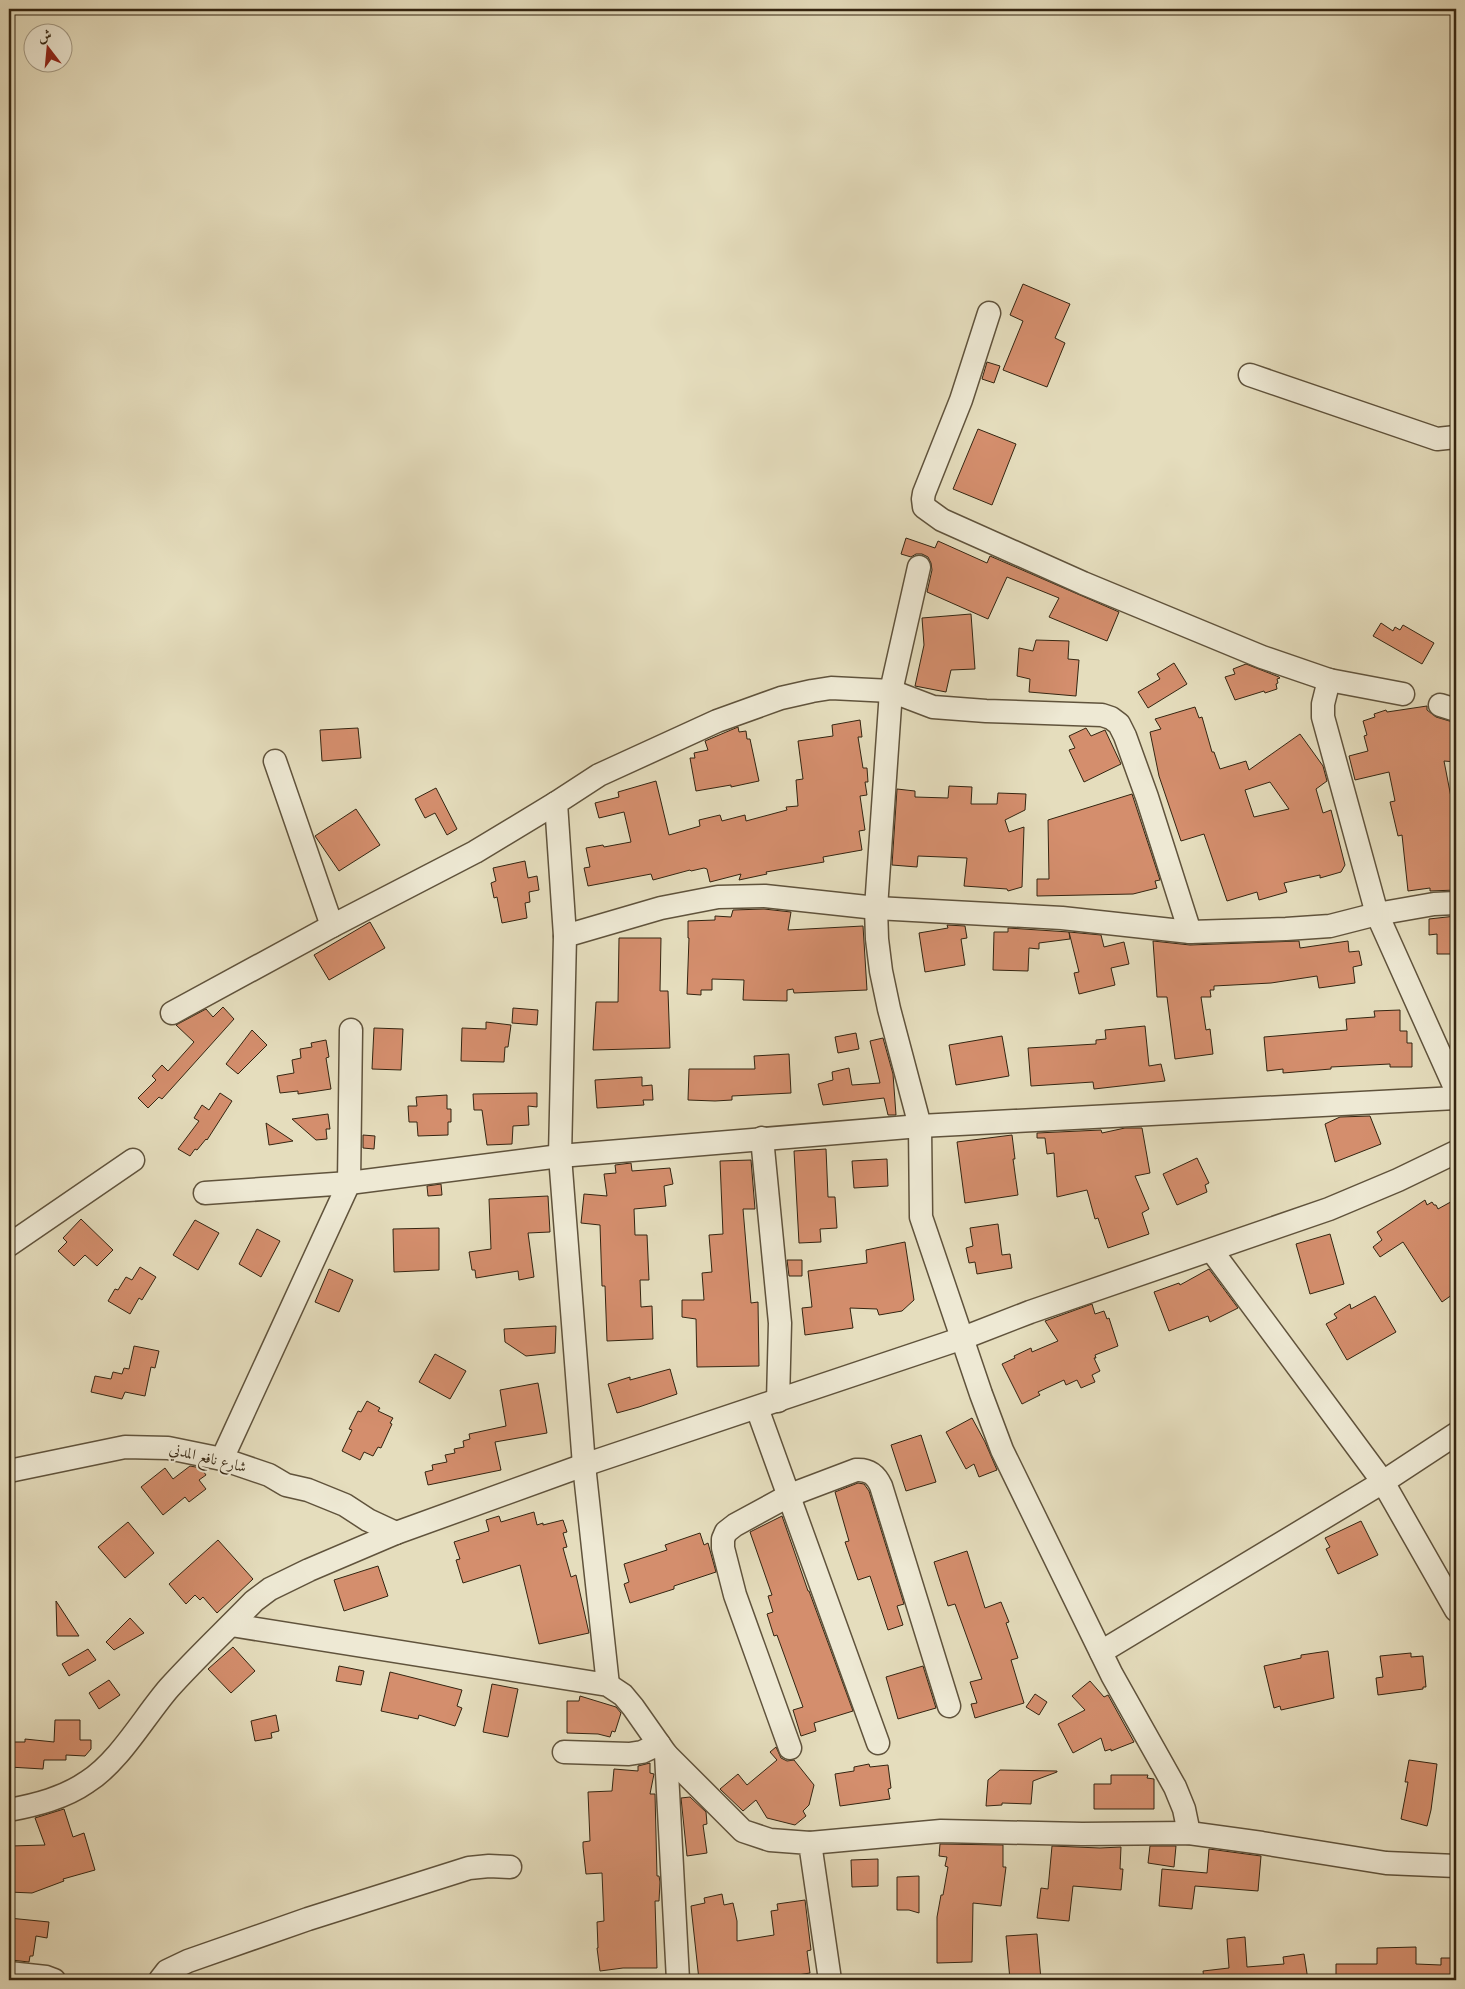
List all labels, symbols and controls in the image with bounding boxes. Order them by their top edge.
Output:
north arrow [22,22,72,72]
text: ش [35,25,54,46]
street label: شارع نافع المدني [166,1439,249,1481]

